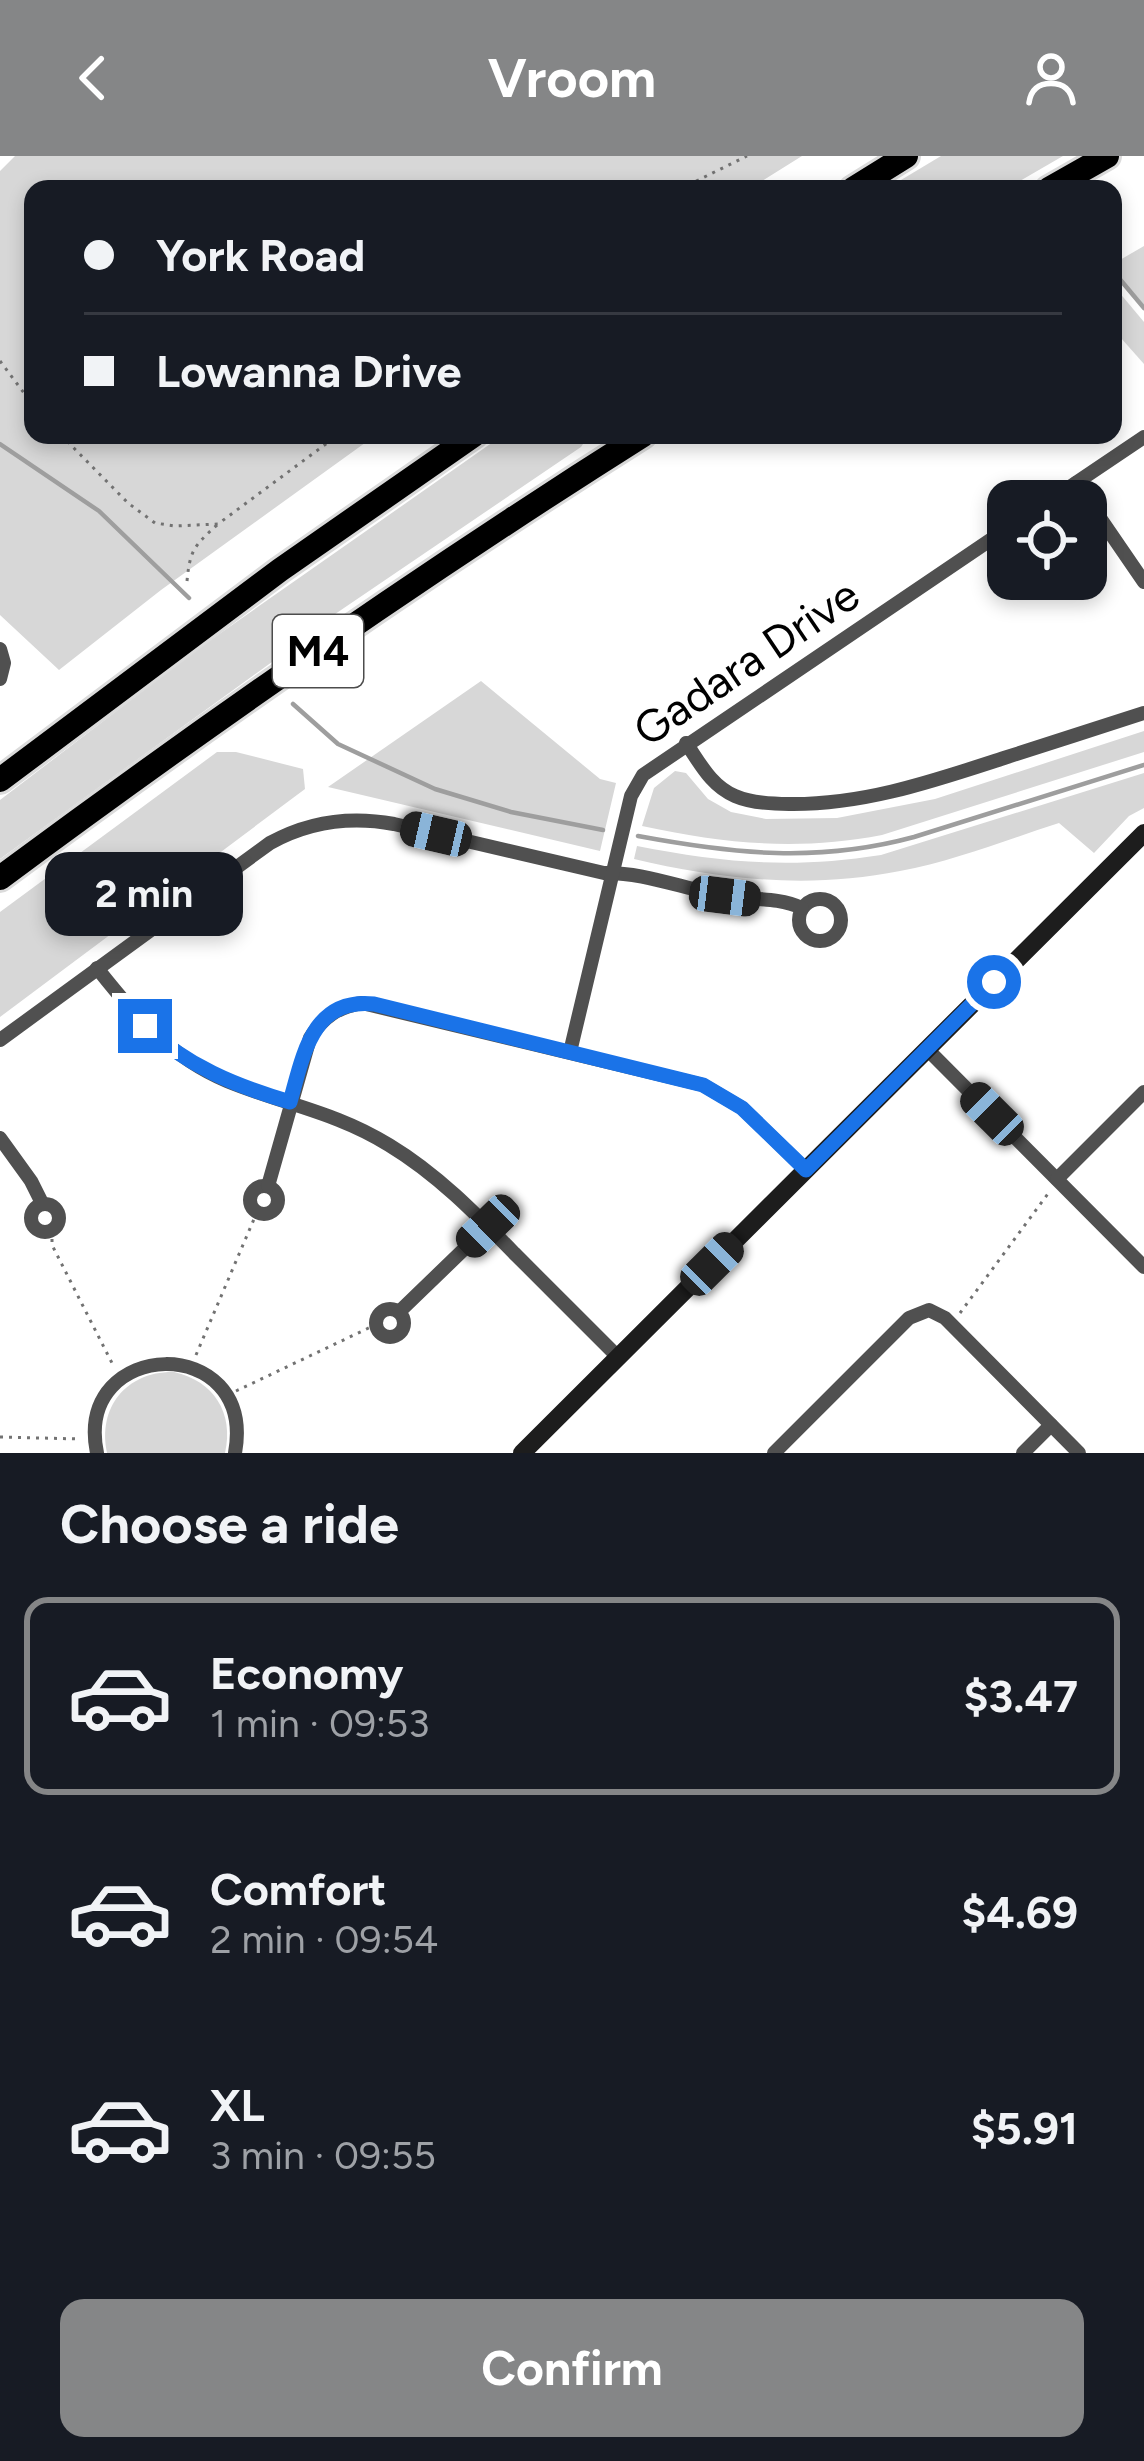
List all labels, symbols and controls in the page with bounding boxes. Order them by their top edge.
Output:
icon: back [60,45,126,111]
icon: person [1018,45,1084,111]
text: Vroom [488,46,656,111]
text: York Road [156,228,365,282]
text: Lowanna Drive [156,344,462,398]
map controls [987,480,1107,600]
button: locate [987,480,1107,600]
street label: Gadara Drive [623,567,869,757]
road number: M4 [273,615,363,687]
car [397,808,475,860]
callout: 2 min [46,852,244,936]
text: 2 min [95,870,193,917]
car [687,874,763,918]
route start [967,955,1021,1009]
route end [118,999,172,1053]
car [954,1076,1030,1152]
car [450,1188,526,1264]
car [674,1226,750,1302]
text: Choose a ride [60,1492,399,1557]
icon: car [66,1642,174,1750]
text: Economy [210,1646,403,1700]
text: $3.47 [963,1669,1078,1723]
text: 1 min · 09:53 [210,1700,430,1747]
icon: car [66,1858,174,1966]
text: Comfort [210,1862,386,1916]
text: $4.69 [961,1885,1078,1939]
text: 2 min · 09:54 [210,1916,438,1963]
icon: car [66,2074,174,2182]
text: XL [210,2078,265,2132]
text: $5.91 [971,2101,1078,2155]
text: 3 min · 09:55 [210,2132,436,2179]
button: Confirm [60,2299,1084,2437]

